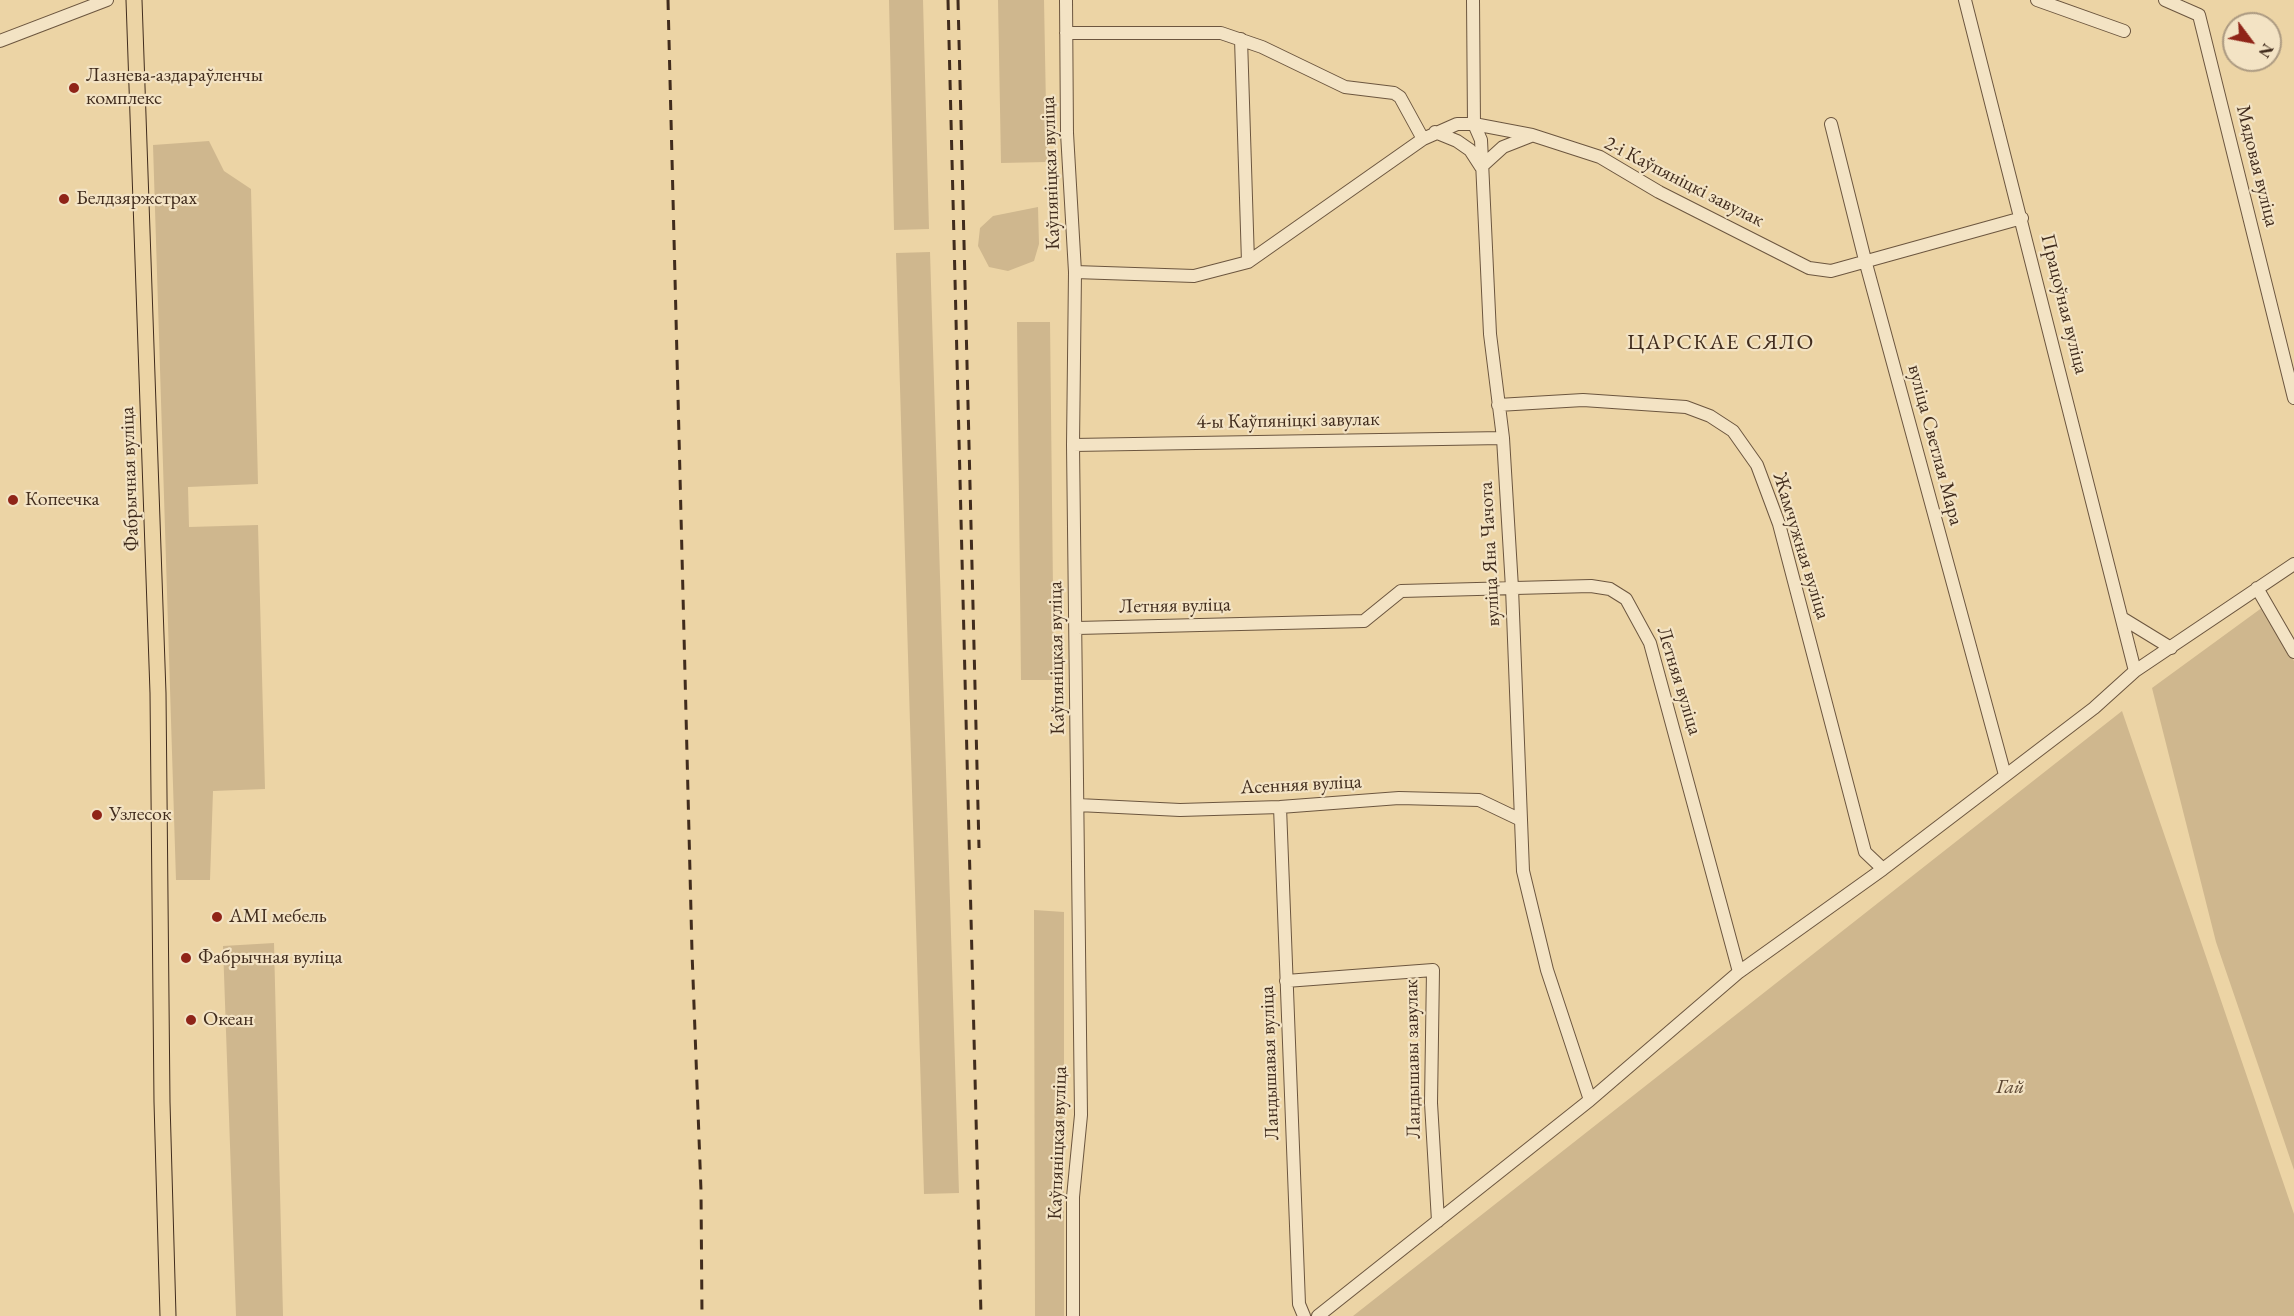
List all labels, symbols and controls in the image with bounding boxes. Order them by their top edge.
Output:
north arrow [2222,12,2282,72]
text: N [2254,40,2278,62]
place label: Лазнева-аздараўленчы комплекс [86,64,263,111]
marker: Лазнева-аздараўленчы комплекс [67,81,81,95]
street label: Каўпяніцкая вуліца [1036,96,1066,250]
street label: Мядовая вуліца [2230,103,2284,229]
street label: 2-і Каўпяніцкі завулак [1600,131,1768,233]
place label: Белдзяржстрах [76,187,197,211]
marker: Белдзяржстрах [57,192,71,206]
street label: Працоўная вуліца [2035,231,2093,377]
district label: ЦАРСКАЕ СЯЛО [1627,330,1815,356]
street label: вуліца Светлая Мара [1902,362,1968,528]
street label: Фабрычная вуліца [115,406,145,552]
street label: 4-ы Каўпяніцкі завулак [1196,407,1380,435]
street label: Жамчужная вуліца [1767,470,1835,622]
street label: вуліца Яна Чачота [1474,481,1506,627]
place label: Копеечка [25,488,99,512]
marker: Копеечка [6,493,20,507]
street label: Каўпяніцкая вуліца [1044,581,1070,735]
street label: Летняя вуліца [1119,593,1231,619]
street label: Летняя вуліца [1651,624,1707,738]
street label: Асенняя вуліца [1240,770,1362,800]
place label: Узлесок [109,803,171,827]
marker: Узлесок [90,808,104,822]
place label: AMI мебель [229,905,327,929]
marker: AMI мебель [210,910,224,924]
place label: Фабрычная вуліца [198,946,343,970]
marker: Фабрычная вуліца [179,951,193,965]
street label: Ландышавы завулак [1400,979,1426,1139]
street label: Ландышавая вуліца [1255,985,1285,1141]
place label: Океан [203,1008,254,1032]
marker: Океан [184,1013,198,1027]
street label: Каўпяніцкая вуліца [1043,1066,1073,1220]
park label: Гай [1996,1076,2024,1100]

